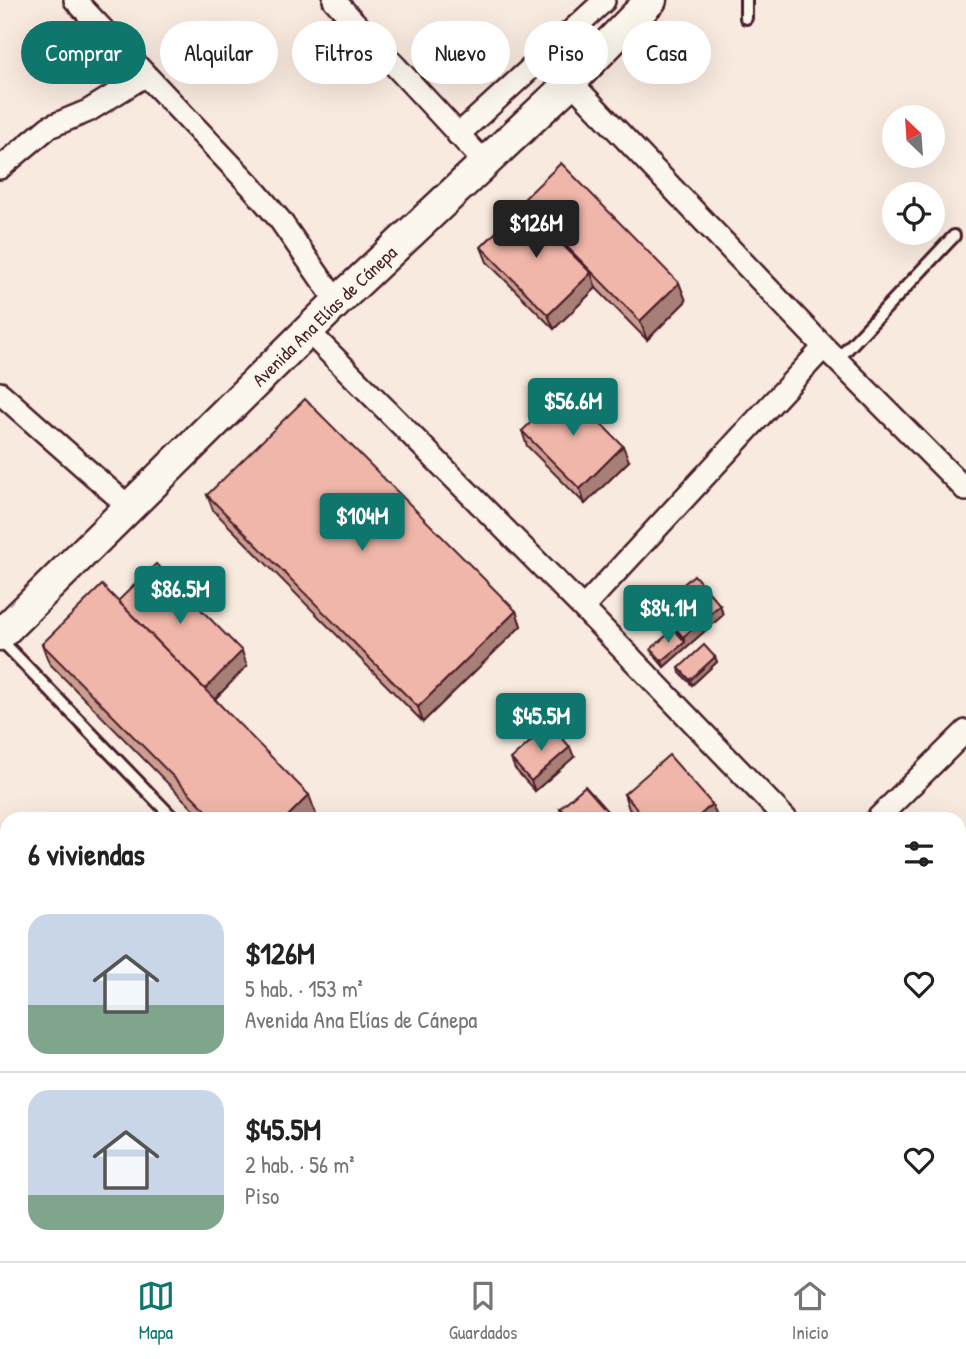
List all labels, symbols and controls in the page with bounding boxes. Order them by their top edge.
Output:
chip: Comprar [21,21,146,84]
chip: Alquilar [160,21,278,84]
chip: Filtros [292,21,397,84]
chip: Nuevo [411,21,510,84]
chip: Piso [524,21,608,84]
chip: Casa [622,21,711,84]
north arrow [882,105,945,168]
map controls [882,105,945,245]
button: locate [882,182,945,245]
pin: $126M [487,201,585,260]
text: $126M [509,207,563,238]
street label: Avenida Ana Elías de Cánepa [246,239,403,392]
pin: $56.6M [516,378,630,438]
text: $56.6M [544,385,602,416]
pin: $104M [313,494,411,553]
text: $104M [336,500,388,531]
pin: $86.5M [123,566,237,626]
text: $86.5M [150,573,210,604]
pin: $84.1M [611,586,725,645]
text: $84.1M [639,592,697,623]
pin: $45.5M [484,694,598,753]
text: $45.5M [512,700,570,731]
text: 6 viviendas [28,834,145,874]
icon: filters [900,835,938,873]
text: $126M [245,933,315,973]
icon: home [84,942,168,1026]
icon: heart [900,965,938,1003]
text: 5 hab. · 153 m² [245,973,363,1004]
text: Avenida Ana Elías de Cánepa [245,1004,477,1035]
text: $45.5M [245,1109,321,1149]
icon: home [84,1118,168,1202]
icon: heart [900,1141,938,1179]
text: 2 hab. · 56 m² [245,1149,354,1180]
text: Piso [245,1180,279,1211]
tab: Mapa [137,1277,175,1345]
tab: Guardados [449,1277,517,1345]
tab: Inicio [791,1277,829,1345]

